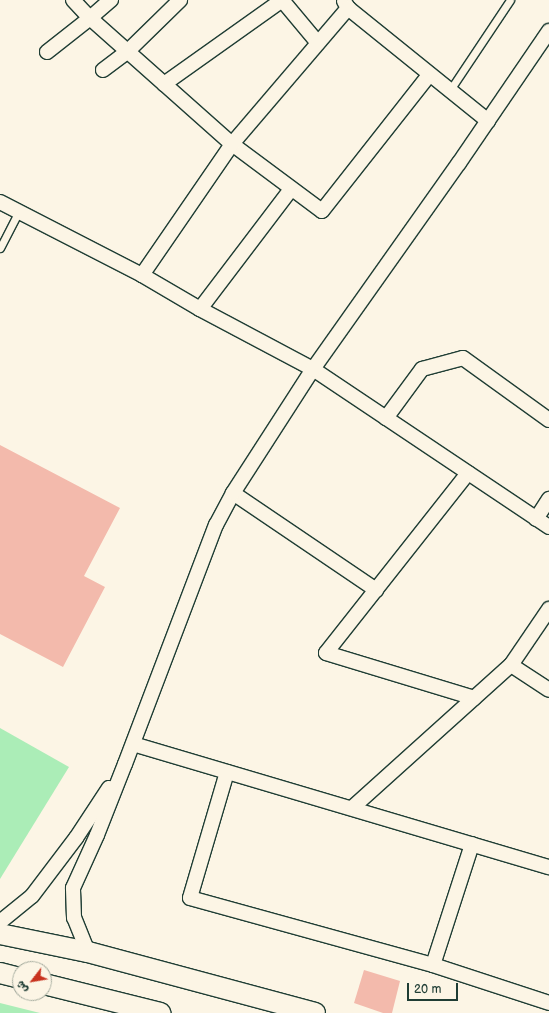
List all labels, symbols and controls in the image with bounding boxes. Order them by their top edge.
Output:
north arrow [12,961,52,1001]
scale bar [409,975,460,1001]
text: ش [13,978,31,995]
text: 20 m [414,982,441,997]

